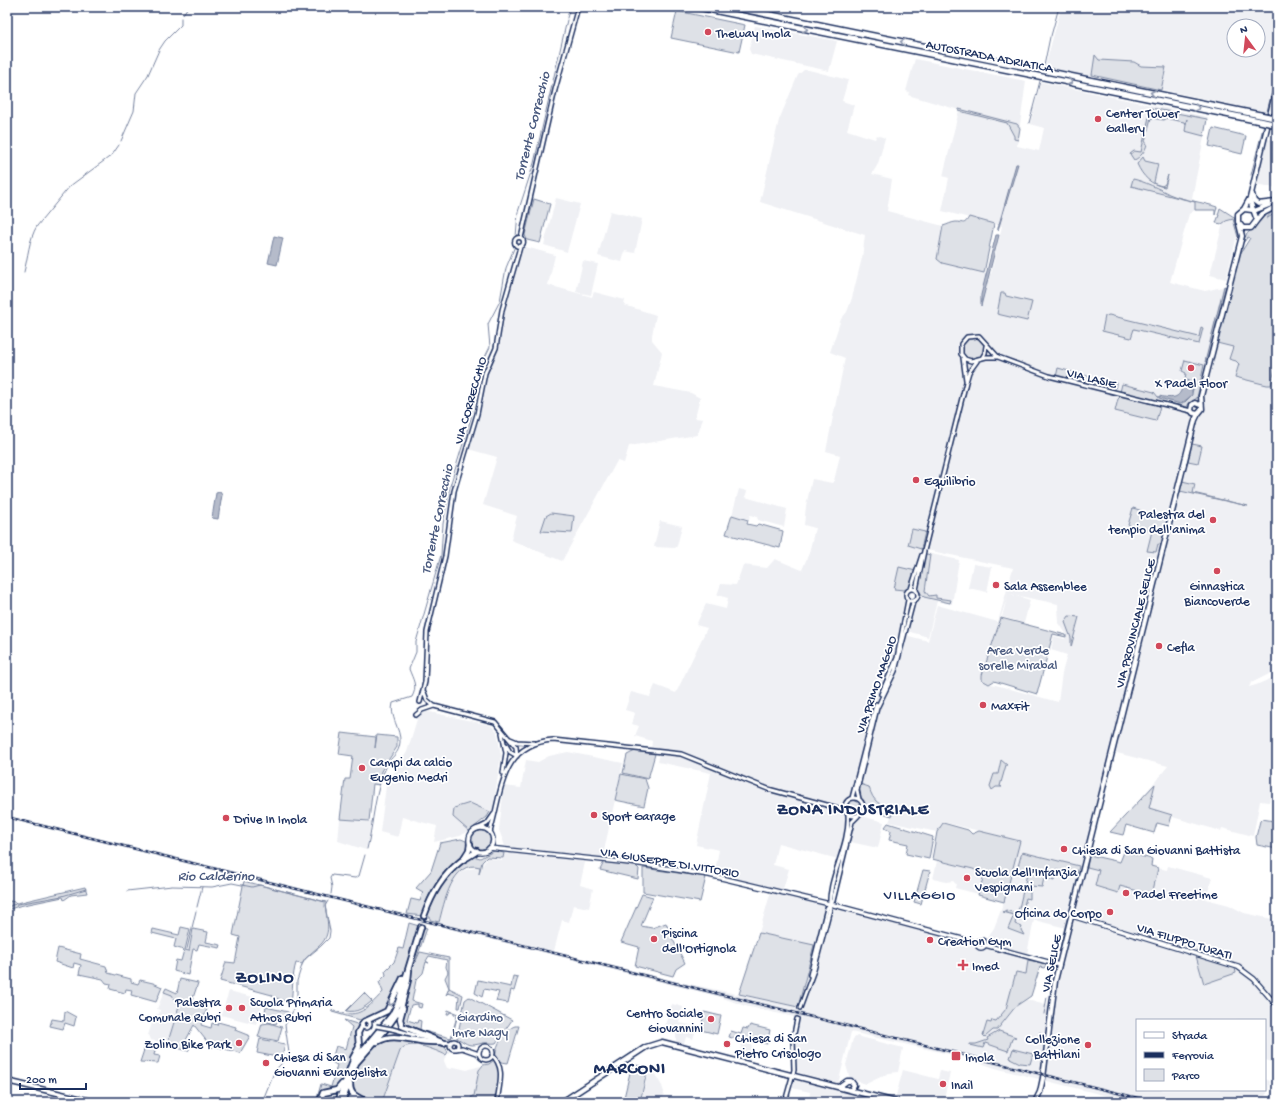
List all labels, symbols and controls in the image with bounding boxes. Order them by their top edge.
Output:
north arrow [1226,18,1266,58]
one-way arrow [802,24,808,32]
text: N [1239,24,1249,37]
marker: Theway Imola [703,27,713,37]
place label: Theway Imola [715,27,791,42]
street label: AUTOSTRADA ADRIATICA [925,38,1056,77]
one-way arrow [899,39,906,47]
water label: Torrente Correcchio [512,69,555,183]
one-way arrow [1066,78,1073,86]
one-way arrow [1150,90,1157,98]
one-way arrow [1194,104,1200,112]
place label: Center Tower Gallery [1106,107,1180,137]
marker: Center Tower Gallery [1093,114,1103,124]
street label: VIA CORRECCHIO [451,355,491,447]
marker: X Padel Floor [1186,363,1196,373]
street label: VIA LASIE [1064,366,1119,393]
place label: X Padel Floor [1154,377,1229,392]
water label: Torrente Correcchio [418,462,459,576]
marker: Equilibrio [911,475,921,485]
place label: Equilibrio [924,475,976,490]
place label: Palestra del tempio dell'anima [1108,508,1206,538]
marker: Palestra del tempio dell'anima [1208,515,1218,525]
street label: VIA PROVINCIALE SELICE [1113,557,1160,691]
marker: Ginnastica Biancoverde [1212,566,1222,576]
marker: Sala Assemblee [991,580,1001,590]
place label: Sala Assemblee [1004,580,1087,595]
place label: Ginnastica Biancoverde [1183,580,1250,610]
street label: VIA PRIMO MAGGIO [853,634,901,737]
marker: Cefla [1154,641,1164,651]
place label: Cefla [1167,641,1196,656]
park label: Area Verde sorelle Mirabal [979,644,1058,674]
marker: MaxFit [978,700,988,710]
place label: MaxFit [991,700,1031,715]
place label: Campi da calcio Eugenio Medri [370,756,452,786]
marker: Campi da calcio Eugenio Medri [357,763,367,773]
district label: ZONA INDUSTRIALE [777,801,930,821]
marker: Sport Garage [589,810,599,820]
place label: Sport Garage [602,810,676,825]
marker: Drive In Imola [221,813,231,823]
place label: Drive In Imola [233,813,308,828]
marker: Chiesa di San Giovanni Battista [1059,844,1069,854]
place label: Chiesa di San Giovanni Battista [1072,844,1241,859]
street label: VIA GIUSEPPE DI VITTORIO [598,845,740,882]
place label: Scuola dell'Infanzia Vespignani [974,866,1078,896]
water label: Rio Calderino [178,869,255,886]
marker: Scuola dell'Infanzia Vespignani [962,873,972,883]
district label: VILLAGGIO [883,887,956,905]
marker: Padel Freetime [1121,888,1131,898]
place label: Padel Freetime [1133,888,1218,903]
place label: Oficina do Corpo [1015,907,1102,922]
marker: Oficina do Corpo [1105,907,1115,917]
street label: VIA FILIPPO TURATI [1134,920,1234,964]
place label: Piscina dell'Ortignola [661,927,737,957]
street label: VIA SELICE [1039,933,1066,995]
marker: Piscina dell'Ortignola [649,934,659,944]
marker: Creation Gym [925,935,935,945]
place label: Creation Gym [938,935,1012,950]
marker: Imed [957,959,969,971]
place label: Imed [972,960,1000,975]
district label: ZOLINO [236,969,294,989]
place label: Palestra Comunale Rubri [139,996,222,1026]
place label: Scuola Primaria Athos Rubri [250,996,333,1026]
one-way arrow [388,998,396,1006]
marker: Palestra Comunale Rubri [224,1003,234,1013]
marker: Scuola Primaria Athos Rubri [237,1003,247,1013]
place label: Centro Sociale Giovannini [627,1007,703,1037]
park label: Giardino Imre Nagy [452,1011,509,1041]
marker: Centro Sociale Giovannini [706,1014,716,1024]
legend [1136,1019,1266,1091]
text: Strada [1172,1030,1207,1044]
place label: Chiesa di San Pietro Crisologo [734,1032,821,1062]
place label: Collezione Battilani [1026,1033,1080,1063]
place label: Zolino Bike Park [144,1038,232,1053]
marker: Zolino Bike Park [234,1038,244,1048]
marker: Chiesa di San Pietro Crisologo [722,1039,732,1049]
marker: Collezione Battilani [1083,1040,1093,1050]
marker: Imola [950,1050,962,1062]
text: Ferrovia [1171,1050,1214,1064]
place label: Chiesa di San Giovanni Evangelista [274,1051,388,1081]
place label: Imola [965,1051,995,1066]
marker: Chiesa di San Giovanni Evangelista [261,1058,271,1068]
district label: MARCONI [594,1060,666,1080]
scale bar [20,1065,86,1091]
text: Parco [1171,1070,1200,1084]
text: 200 m [26,1074,57,1088]
marker: Inail [938,1079,948,1089]
place label: Inail [951,1079,973,1094]

